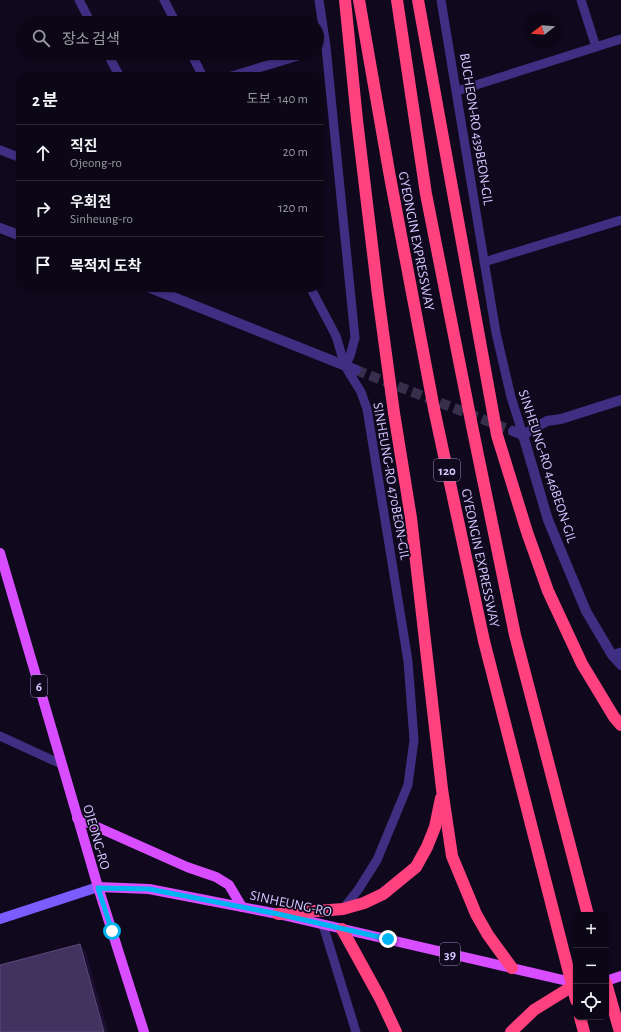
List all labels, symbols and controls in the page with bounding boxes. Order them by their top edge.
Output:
north arrow [525,12,561,48]
search box [16,16,324,60]
icon: search [30,27,52,49]
text: 장소 검색 [62,32,120,47]
street label: BUCHEON-RO 439BEON-GIL [457,52,495,206]
text: 2 분 [32,92,58,109]
text: 도보 · 140 m [247,93,308,106]
text: 직진 [70,139,98,154]
icon: ahead [32,142,54,164]
text: 20 m [283,146,308,159]
text: Ojeong-ro [70,157,122,170]
street label: GYEONGIN EXPRESSWAY [396,170,437,313]
text: 우회전 [70,195,111,210]
icon: right [32,198,54,220]
text: 120 m [278,202,308,215]
text: Sinheung-ro [70,213,133,226]
icon: arrive [32,254,54,276]
text: 목적지 도착 [70,259,141,274]
street label: SINHEUNG-RO 446BEON-GIL [516,388,578,545]
street label: SINHEUNG-RO 470BEON-GIL [370,401,412,561]
road number: 120 [434,459,460,481]
street label: GYEONGIN EXPRESSWAY [458,487,502,630]
road number: 6 [31,675,47,697]
street label: OJEONG-RO [80,803,112,871]
street label: SINHEUNG-RO [249,888,333,919]
map controls [573,912,609,1020]
button: + [573,912,609,948]
route start [103,922,121,940]
route end [379,930,397,948]
road number: 39 [440,943,460,965]
button: − [573,948,609,984]
button: locate [573,984,609,1020]

